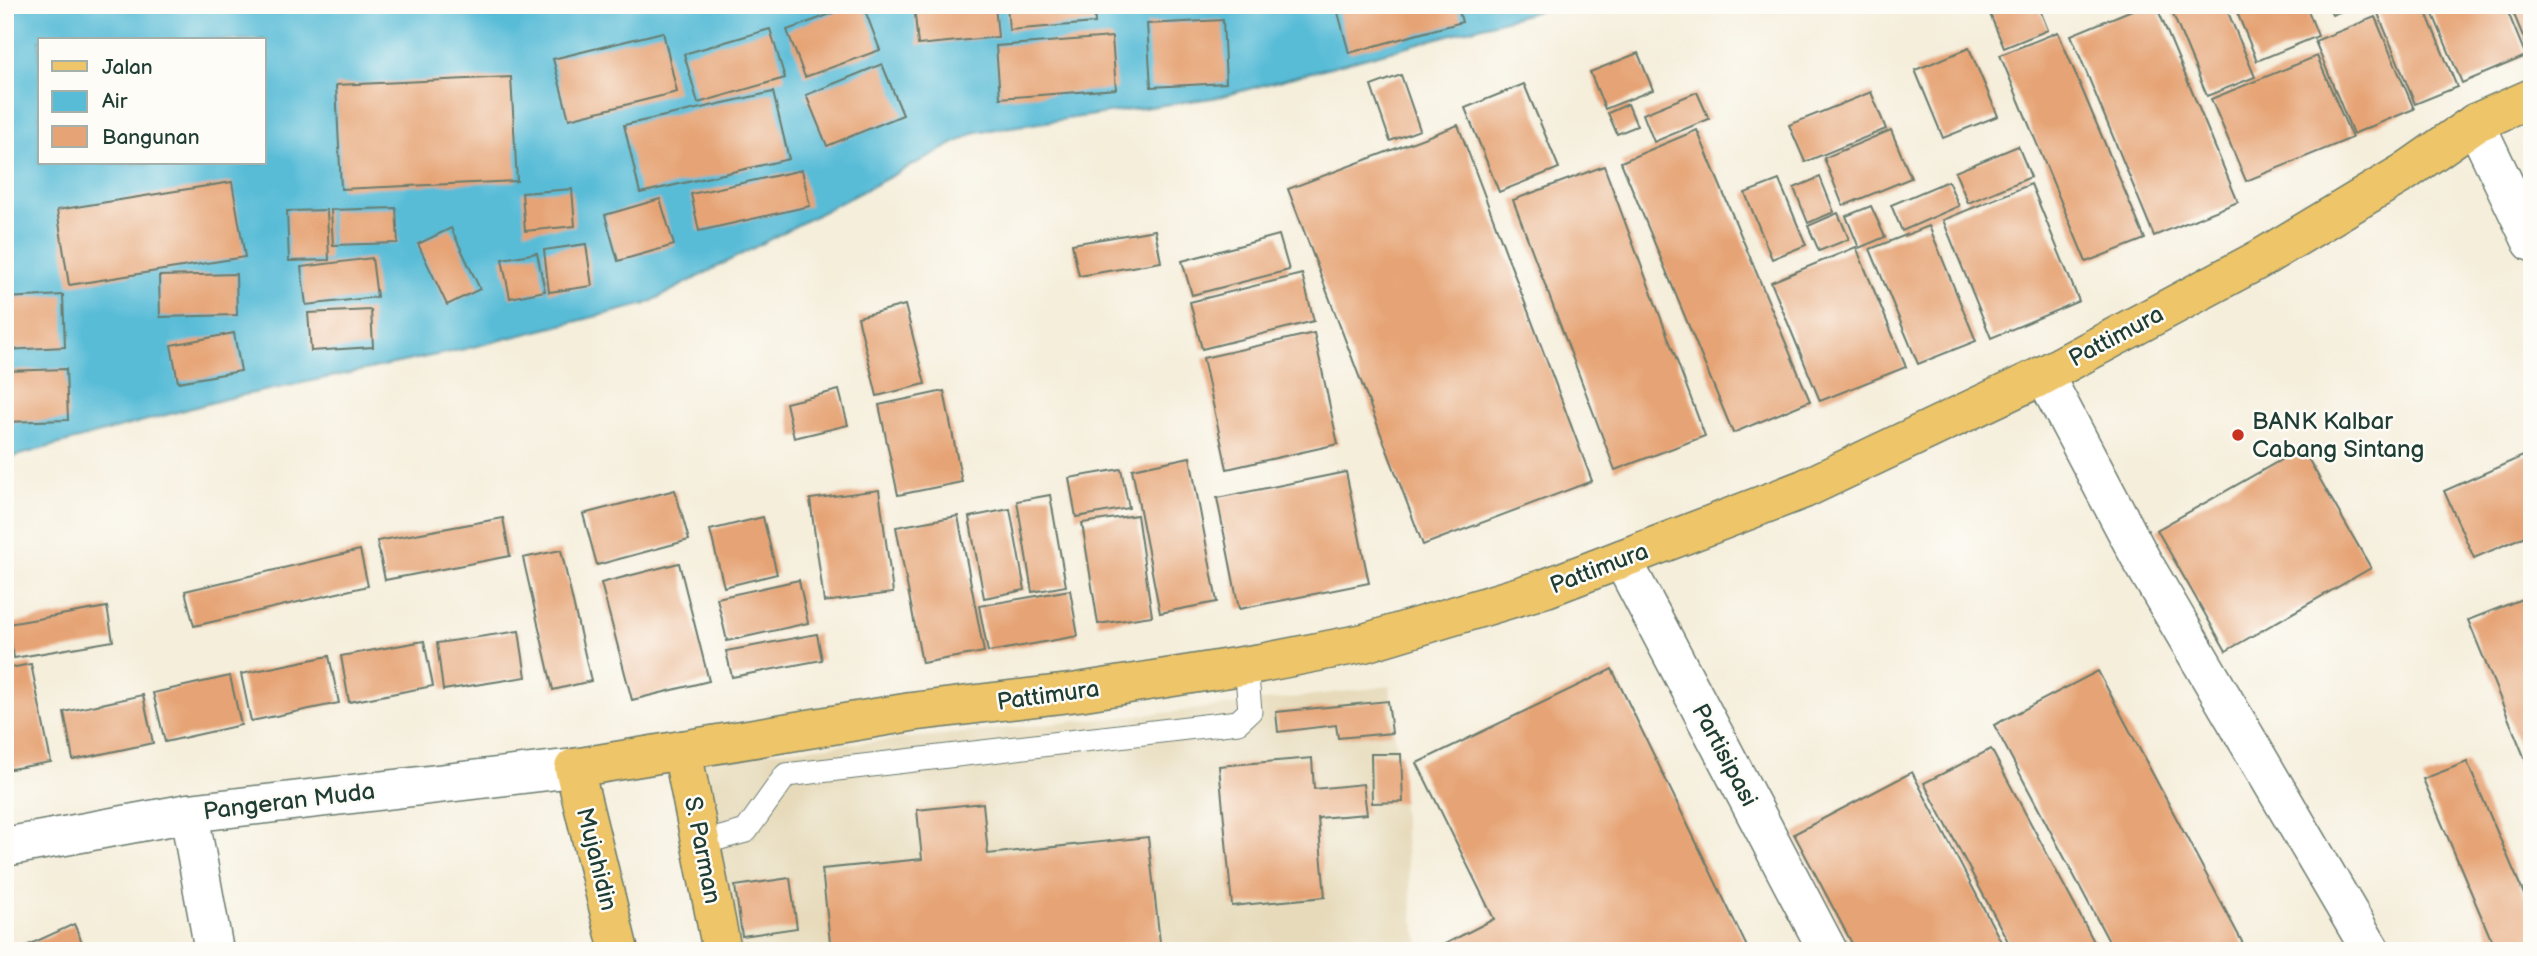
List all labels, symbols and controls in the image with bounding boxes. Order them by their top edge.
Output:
legend [38,38,266,164]
text: Jalan [102,55,153,80]
text: Air [102,89,128,114]
text: Bangunan [102,125,200,150]
street label: Pattimura [2064,299,2168,373]
place label: BANK Kalbar Cabang Sintang [2252,407,2424,464]
marker: BANK Kalbar Cabang Sintang [2230,427,2246,443]
street label: Pattimura [1546,536,1652,600]
street label: Pattimura [995,674,1101,717]
street label: Partisipasi [1685,699,1764,812]
street label: Pangeran Muda [202,777,376,826]
street label: S. Parman [678,794,727,906]
street label: Mujahidin [570,805,623,914]

